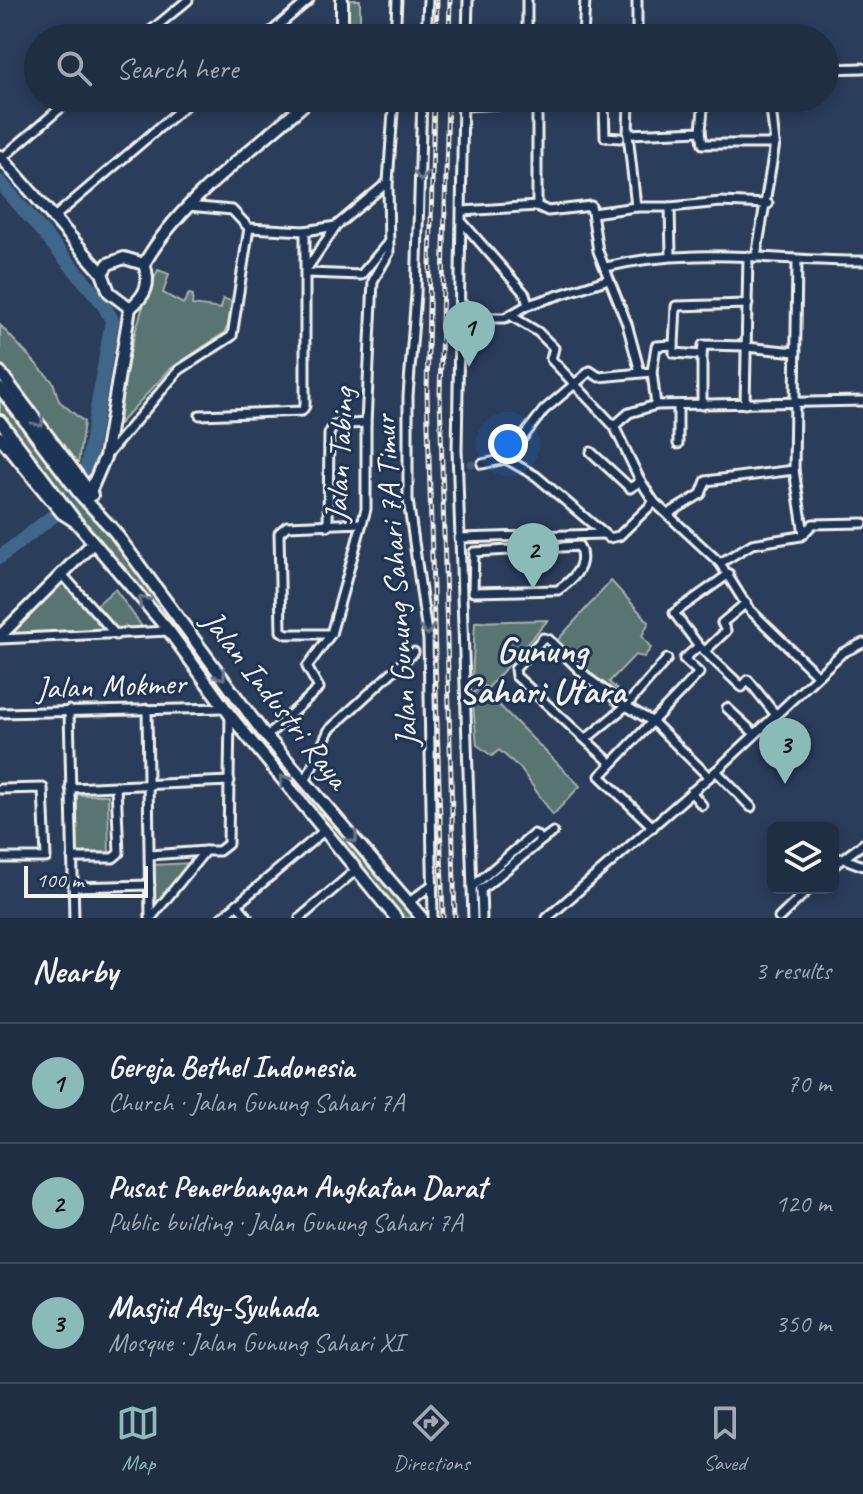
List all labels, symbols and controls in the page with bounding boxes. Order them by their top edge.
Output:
search box [24,24,839,112]
icon: search [52,46,96,90]
text: Search here [116,49,238,87]
one-way arrow [413,170,430,183]
pin: 1 [443,301,495,367]
street label: Jalan Tabing [315,384,364,525]
street label: Jalan Gunung Sahari 7A Timur [363,411,428,750]
one-way arrow [29,413,44,427]
your location [488,424,528,464]
pin: 2 [507,523,559,589]
one-way arrow [138,596,153,610]
street label: Jalan Industri Raya [192,600,360,799]
one-way arrow [418,624,435,637]
district label: Gunung Sahari Utara [458,627,629,714]
street label: Jalan Mokmer [33,662,189,709]
one-way arrow [211,666,225,680]
pin: 3 [759,718,811,784]
one-way arrow [279,775,294,789]
map controls [767,822,839,894]
button: layers [767,822,839,894]
one-way arrow [343,829,358,844]
scale bar [24,862,148,898]
text: 100 m [36,866,83,894]
text: Nearby [32,949,118,992]
text: 3 results [755,954,831,987]
text: Gereja Bethel Indonesia [108,1048,354,1086]
text: 1 [52,1067,64,1100]
text: 70 m [787,1067,831,1100]
text: Church · Jalan Gunung Sahari 7A [108,1086,404,1119]
text: Pusat Penerbangan Angkatan Darat [108,1168,486,1206]
text: 2 [52,1187,64,1220]
text: 120 m [775,1187,831,1220]
text: Public building · Jalan Gunung Sahari 7A [108,1206,463,1239]
text: Masjid Asy-Syuhada [108,1288,317,1326]
text: 3 [52,1307,64,1340]
text: 350 m [775,1307,831,1340]
text: Mosque · Jalan Gunung Sahari XI [108,1326,403,1359]
tab: Map [116,1401,160,1477]
tab: Directions [393,1401,470,1477]
tab: Saved [703,1401,747,1477]

